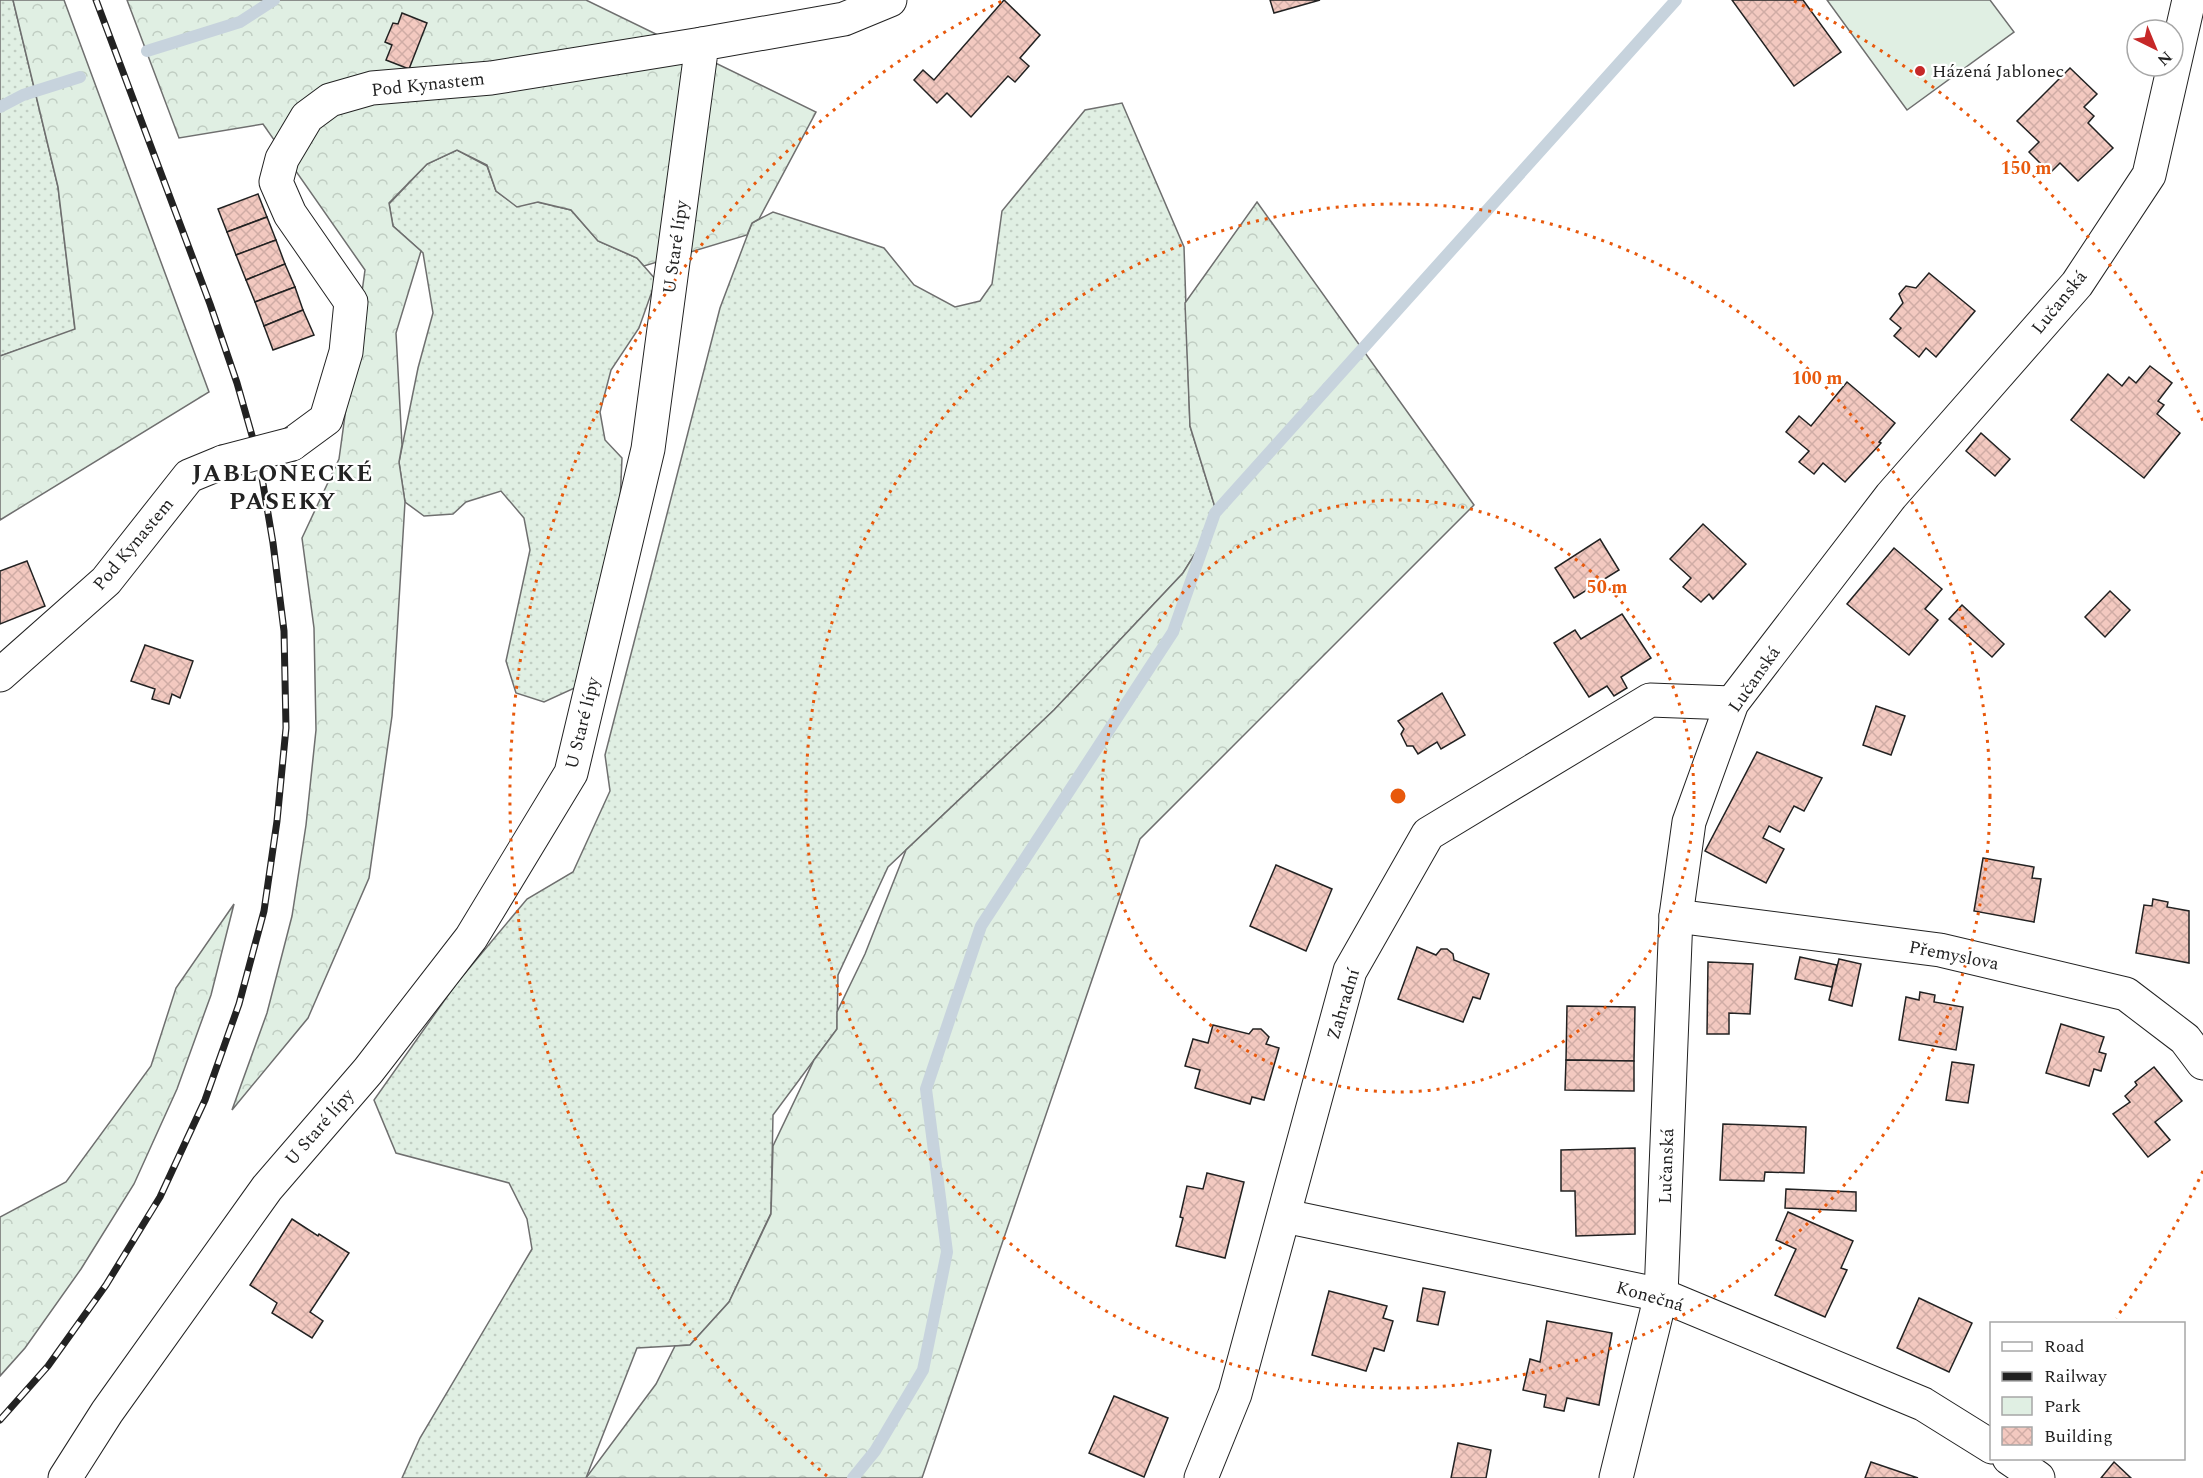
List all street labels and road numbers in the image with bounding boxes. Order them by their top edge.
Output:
street label: Pod Kynastem [370,65,486,104]
street label: U Staré lípy [656,197,696,296]
street label: Lučanská [2025,264,2094,340]
street label: Pod Kynastem [86,492,180,597]
street label: Lučanská [1722,640,1787,718]
street label: U Staré lípy [558,673,607,772]
street label: Přemyslova [1906,934,2001,977]
street label: Zahradní [1320,964,1367,1043]
street label: U Staré lípy [278,1082,361,1172]
street label: Lučanská [1652,1128,1681,1204]
street label: Konečná [1613,1274,1687,1319]

